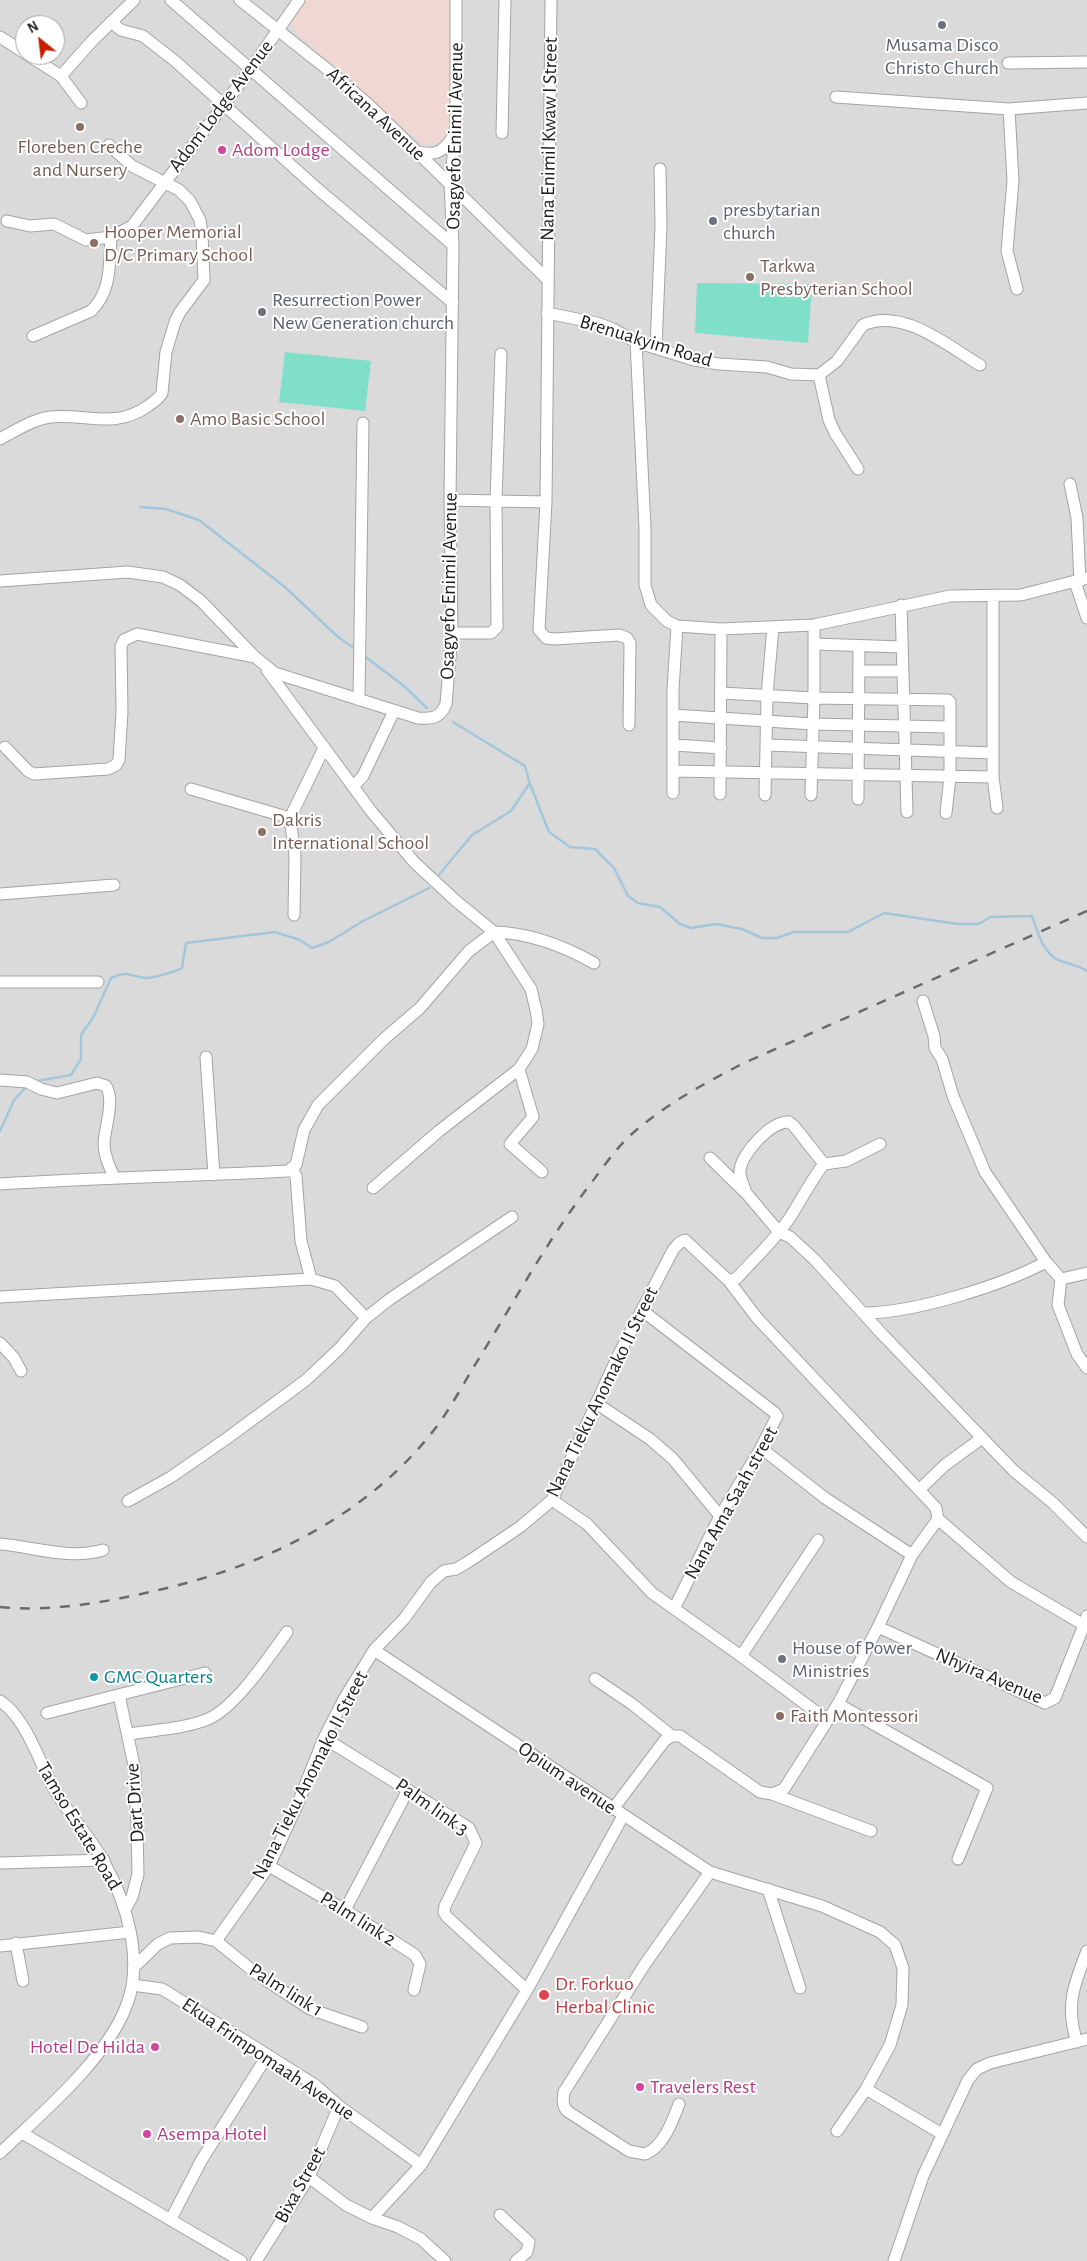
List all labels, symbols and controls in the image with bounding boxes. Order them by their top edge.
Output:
north arrow [15,15,65,65]
text: N [26,19,41,36]
marker: Musama Disco Christo Church [936,19,948,31]
place label: Musama Disco Christo Church [885,33,999,80]
street label: Adom Lodge Avenue [163,35,279,177]
street label: Nana Enimil Kwaw I Street [535,37,563,241]
street label: Osagyefo Enimil Avenue [441,42,469,230]
street label: Africana Avenue [322,62,430,166]
marker: Floreben Creche and Nursery [74,121,86,133]
place label: Floreben Creche and Nursery [18,135,142,182]
place label: Adom Lodge [232,138,330,162]
marker: Adom Lodge [216,144,228,156]
place label: presbytarian church [723,198,821,245]
marker: presbytarian church [707,215,719,227]
place label: Hooper Memorial D/C Primary School [104,220,253,267]
marker: Hooper Memorial D/C Primary School [88,237,100,249]
place label: Tarkwa Presbyterian School [760,254,913,301]
marker: Tarkwa Presbyterian School [744,271,756,283]
place label: Resurrection Power New Generation church [272,288,454,335]
marker: Resurrection Power New Generation church [256,306,268,318]
street label: Brenuakyim Road [577,309,715,373]
place label: Amo Basic School [190,407,325,431]
marker: Amo Basic School [174,413,186,425]
street label: Osagyefo Enimil Avenue [435,492,463,680]
place label: Dakris International School [272,808,429,855]
marker: Dakris International School [256,826,268,838]
street label: Nana Tieku Anomako II Street [541,1283,663,1501]
street label: Nana Ama Saah street [679,1422,783,1584]
place label: House of Power Ministries [792,1636,912,1683]
street label: Nhyira Avenue [932,1643,1046,1709]
marker: House of Power Ministries [776,1653,788,1665]
place label: GMC Quarters [104,1665,213,1689]
street label: Nana Tieku Anomako II Street [247,1667,373,1883]
marker: GMC Quarters [88,1671,100,1683]
place label: Faith Montessori [790,1704,919,1728]
marker: Faith Montessori [774,1710,786,1722]
street label: Opium avenue [513,1736,621,1820]
street label: Tamso Estate Road [31,1758,127,1894]
street label: Dart Drive [120,1762,150,1844]
street label: Palm link 3 [391,1773,473,1841]
street label: Palm link 2 [316,1886,400,1952]
street label: Palm link 1 [245,1958,327,2022]
place label: Dr. Forkuo Herbal Clinic [555,1972,655,2019]
marker: Dr. Forkuo Herbal Clinic [537,1988,551,2002]
street label: Ekua Frimpomaah Avenue [177,1992,359,2126]
place label: Hotel De Hilda [30,2035,145,2059]
marker: Hotel De Hilda [149,2041,161,2053]
place label: Travelers Rest [650,2075,756,2099]
marker: Travelers Rest [634,2081,646,2093]
place label: Asempa Hotel [157,2122,267,2146]
marker: Asempa Hotel [141,2128,153,2140]
street label: Bixa Street [269,2143,331,2227]

